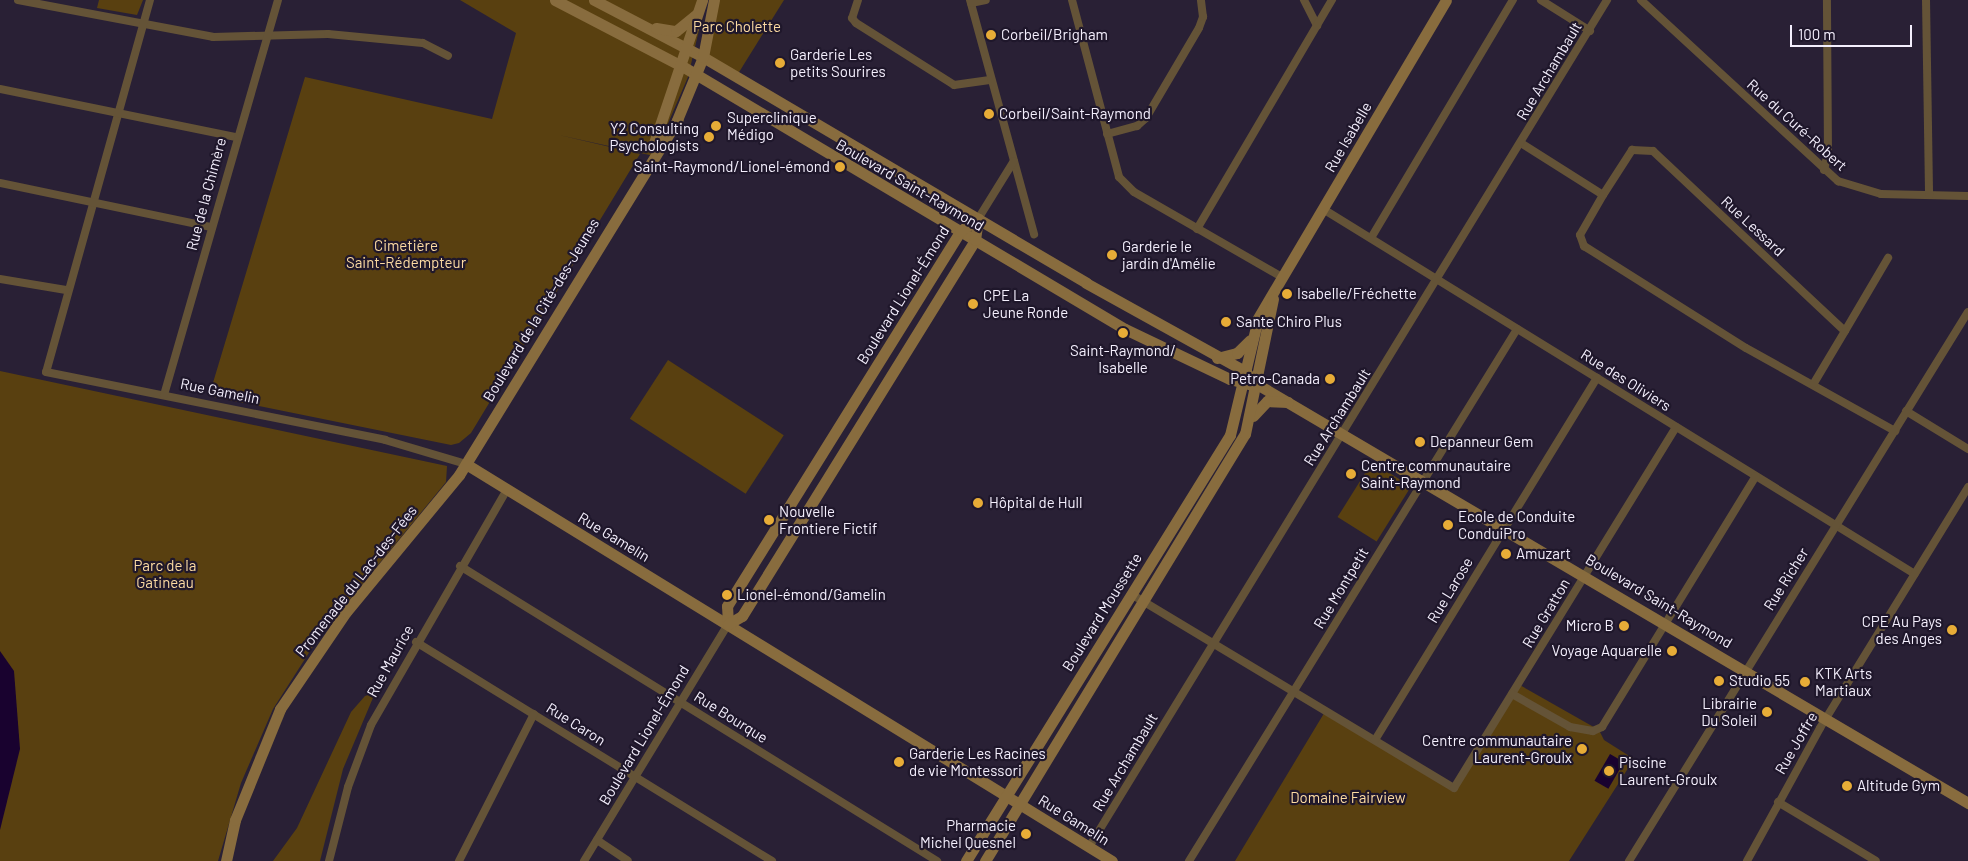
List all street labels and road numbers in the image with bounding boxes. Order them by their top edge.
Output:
street label: Rue Archambault [1513,19,1585,123]
street label: Rue du Curé-Robert [1743,75,1851,175]
street label: Rue Isabelle [1321,99,1375,175]
street label: Boulevard Saint-Raymond [833,135,987,235]
street label: Rue de la Chimère [182,136,230,252]
street label: Rue Lessard [1718,192,1788,260]
street label: Boulevard de la Cité-des-Jeunes [479,215,603,405]
street label: Boulevard Lionel-Émond [853,223,953,367]
street label: Rue des Oliviers [1578,345,1674,415]
street label: Rue Archambault [1300,365,1374,469]
street label: Rue Gamelin [179,374,261,408]
street label: Promenade du Lac-des-Fées [291,502,421,660]
street label: Rue Gamelin [575,509,653,565]
street label: Rue Montpetit [1310,544,1372,632]
street label: Rue Richer [1760,544,1812,614]
street label: Boulevard Moussette [1058,550,1146,674]
street label: Boulevard Saint-Raymond [1582,550,1736,652]
street label: Rue Larose [1423,554,1477,626]
street label: Rue Gratton [1518,575,1574,651]
street label: Rue Maurice [363,622,417,700]
street label: Boulevard Lionel-Émond [595,662,693,808]
street label: Rue Bourque [691,687,771,747]
street label: Rue Caron [543,699,609,749]
street label: Rue Joffre [1771,709,1821,777]
street label: Rue Archambault [1089,710,1161,814]
street label: Rue Gamelin [1035,791,1113,849]

